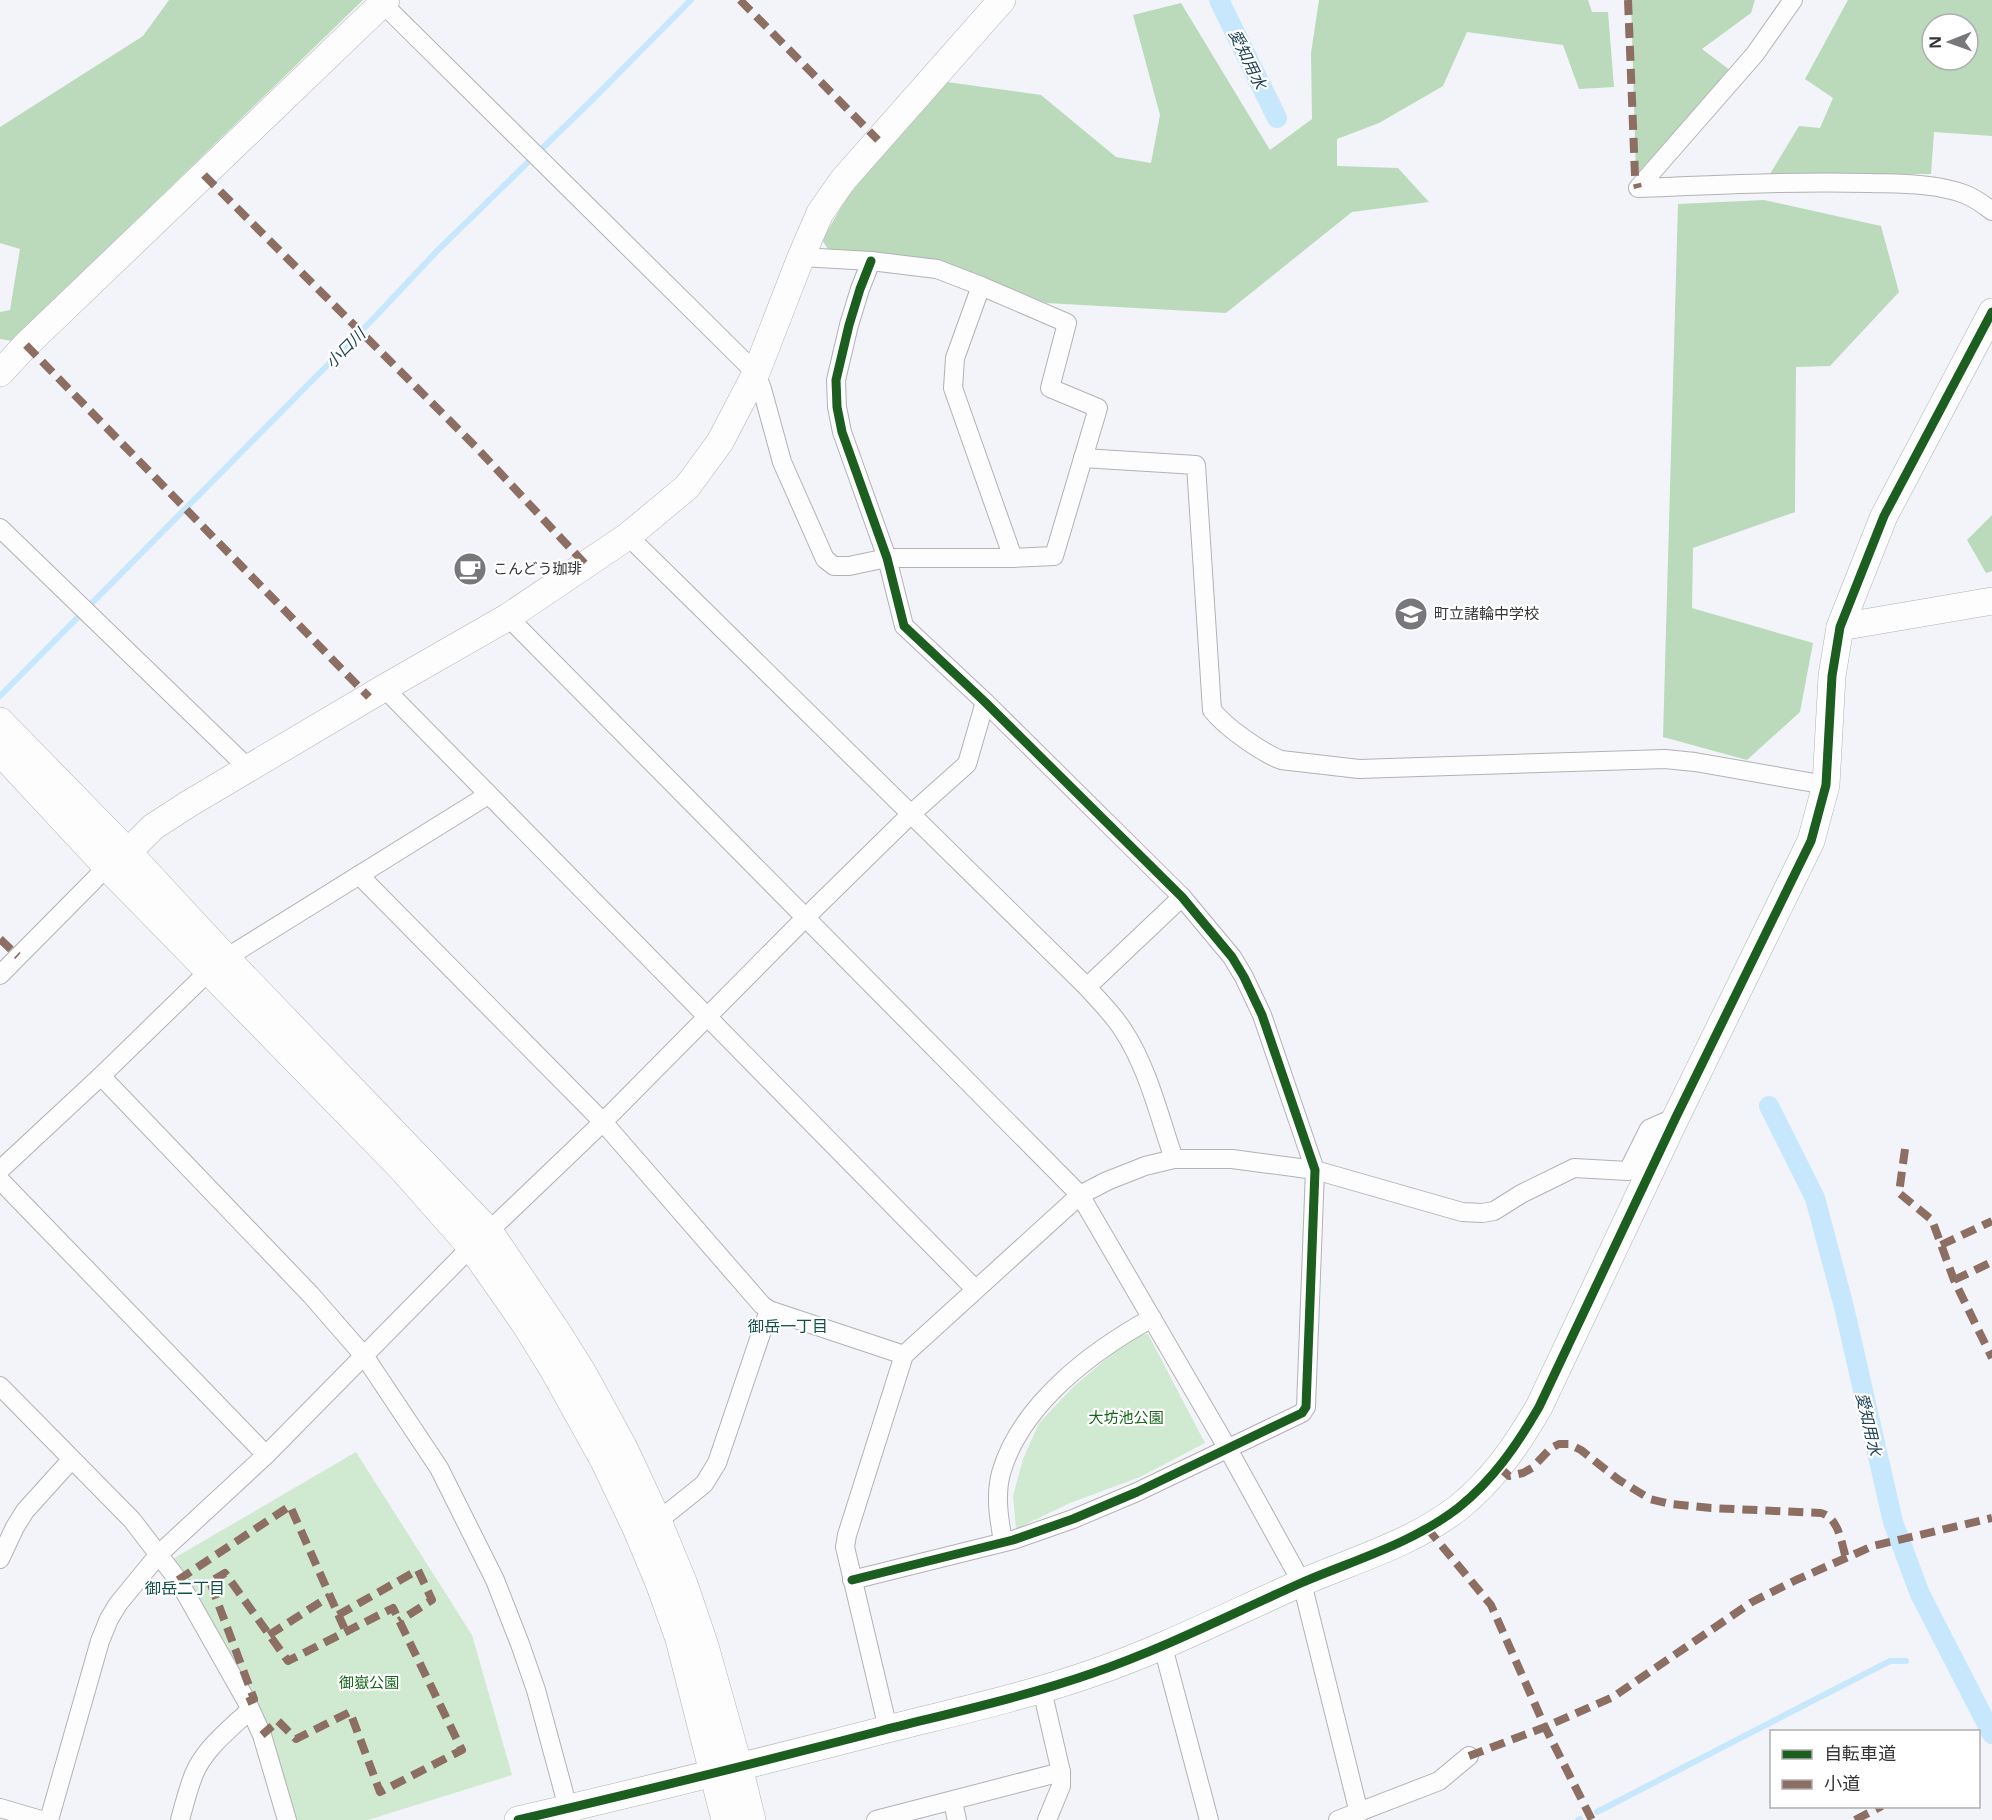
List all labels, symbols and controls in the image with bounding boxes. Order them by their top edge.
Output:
north arrow [1920,12,1980,72]
water label: 愛知用水 [1224,25,1273,94]
text: N [1924,36,1946,49]
water label: 小口川 [320,322,371,373]
cafe icon: こんどう珈琲 [452,551,488,587]
place label: こんどう珈琲 [493,558,583,578]
school or university icon: 町立諸輪中学校 [1393,596,1429,632]
place label: 町立諸輪中学校 [1434,603,1539,623]
district label: 御岳一丁目 [748,1315,828,1337]
water label: 愛知用水 [1851,1390,1887,1460]
park label: 大坊池公園 [1088,1407,1164,1427]
district label: 御岳二丁目 [145,1577,225,1599]
park label: 御嶽公園 [339,1672,399,1692]
legend [1770,1730,1980,1808]
text: 自転車道 [1824,1741,1896,1765]
text: 小道 [1824,1771,1860,1795]

